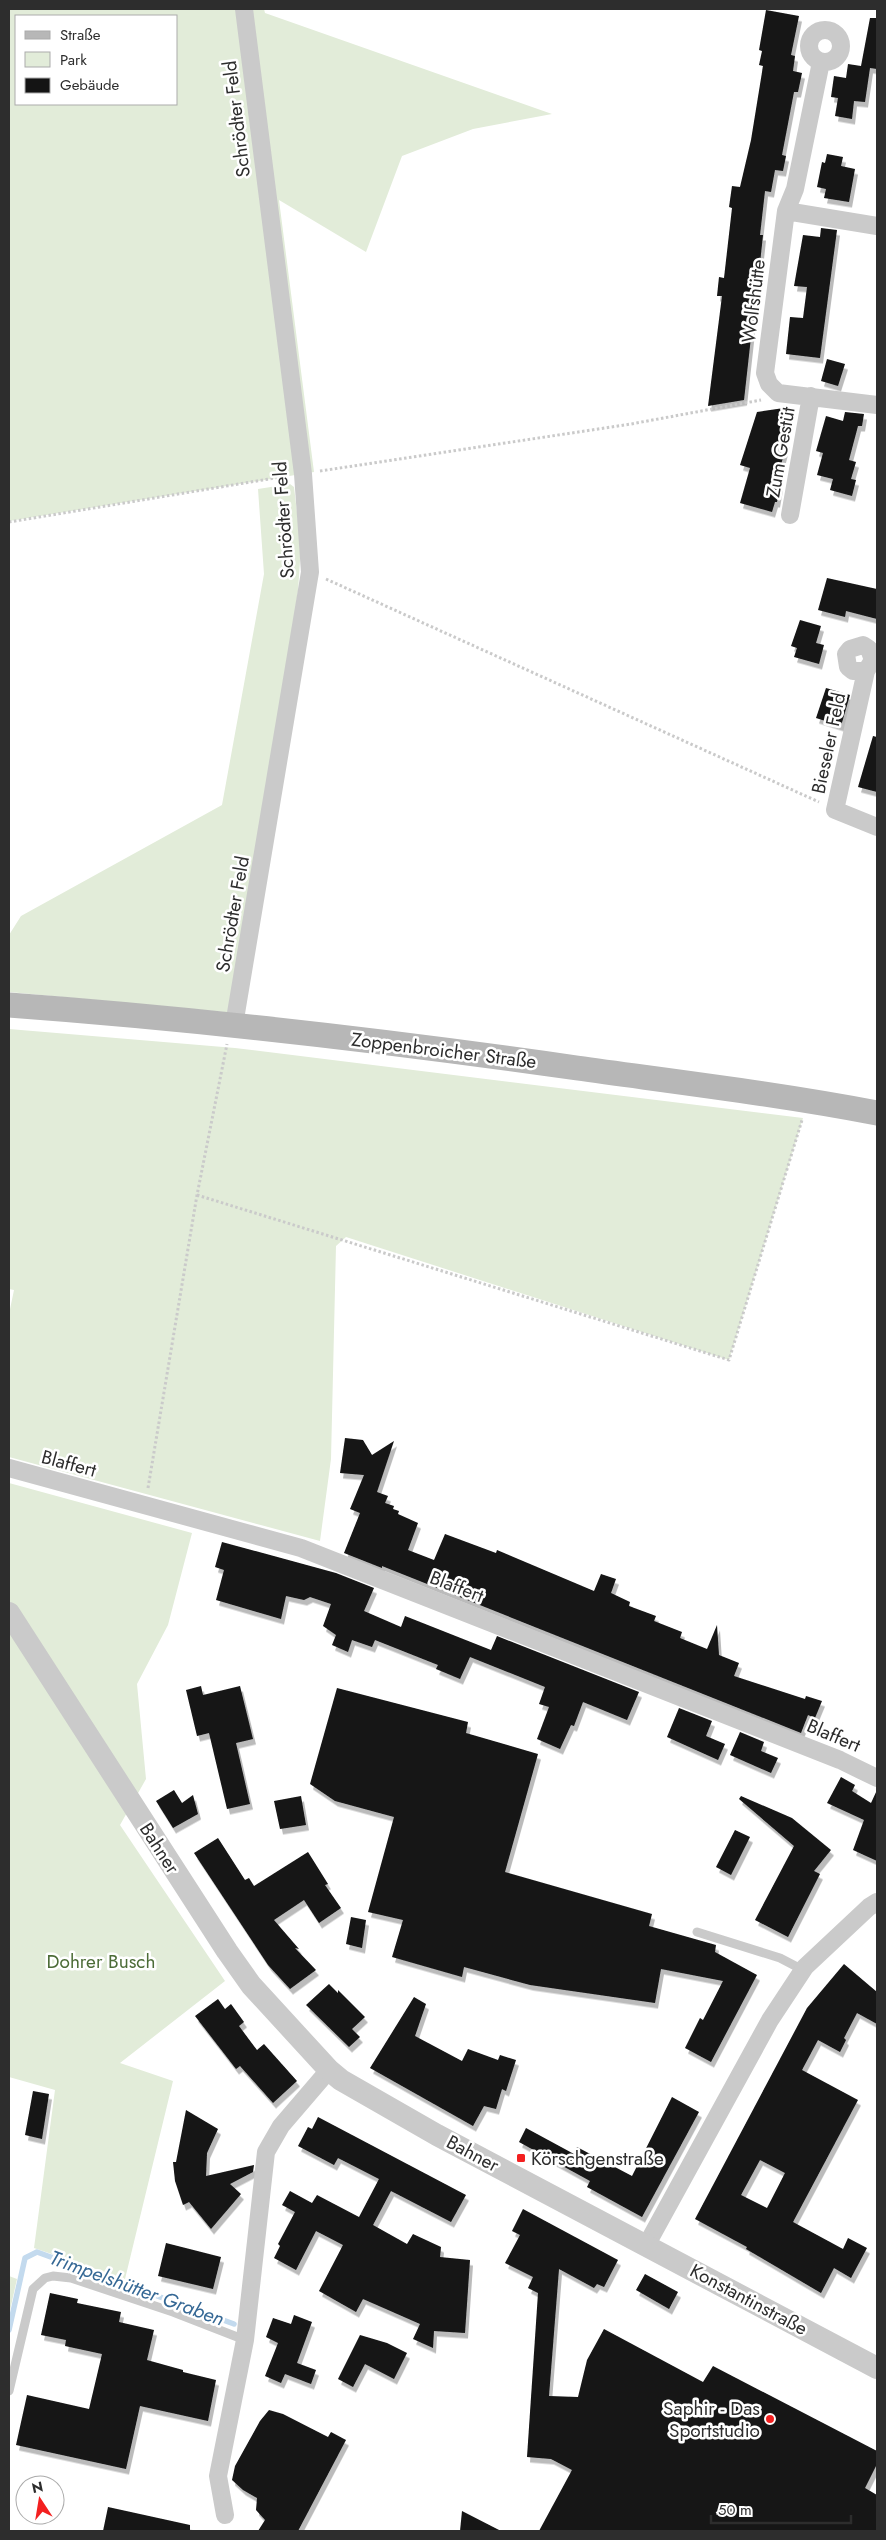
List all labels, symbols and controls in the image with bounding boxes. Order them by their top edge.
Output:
legend [15,15,178,105]
text: Straße [60,24,101,46]
text: Park [60,49,87,71]
street label: Schrödter Feld [216,59,257,179]
text: Gebäude [60,74,120,96]
street label: Wolfshütte [735,258,772,344]
street label: Zum Gestüt [759,404,802,500]
street label: Schrödter Feld [266,460,301,579]
street label: Bieseler Feld [805,690,852,796]
street label: Schrödter Feld [209,854,256,974]
street label: Zoppenbroicher Straße [350,1026,538,1075]
street label: Blaffert [38,1443,100,1484]
street label: Blaffert [426,1564,488,1609]
street label: Blaffert [803,1712,865,1759]
street label: Bahner [133,1817,186,1880]
park label: Dohrer Busch [47,1948,155,1975]
street label: Bahner [442,2128,504,2179]
place label: Körschgenstraße [531,2145,664,2172]
marker: Körschgenstraße [515,2152,527,2164]
water label: Trimpelshütter Graben [45,2243,228,2334]
street label: Konstantinstraße [685,2257,813,2342]
place label: Saphir - Das Sportstudio [663,2395,760,2444]
marker: Saphir - Das Sportstudio [764,2413,776,2425]
north arrow [15,2475,65,2525]
text: N [30,2476,45,2498]
scale bar [711,2492,851,2524]
text: 50 m [718,2499,752,2521]

